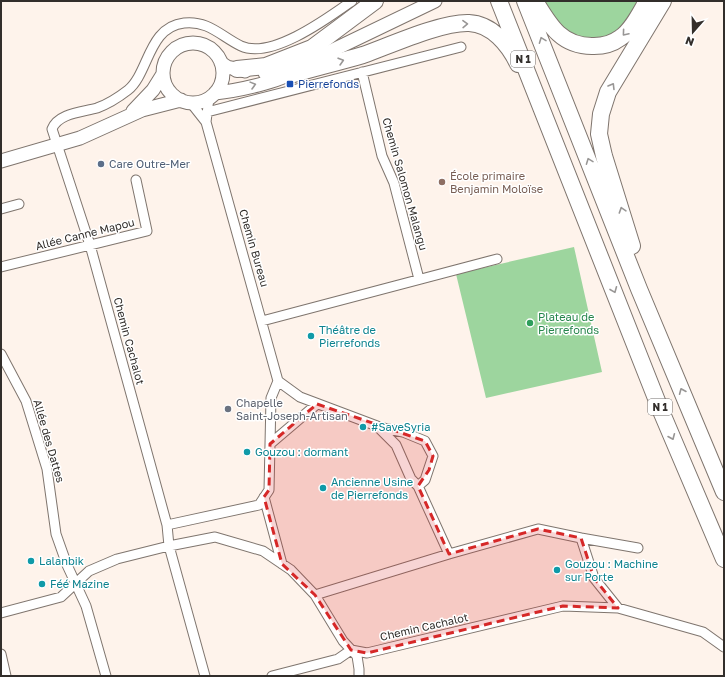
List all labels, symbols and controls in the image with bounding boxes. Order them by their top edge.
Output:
north arrow [673,12,713,52]
one-way arrow [462,20,468,28]
one-way arrow [622,28,629,36]
text: N [683,34,696,49]
one-way arrow [538,37,546,44]
road number: N 1 [511,51,535,67]
one-way arrow [337,57,344,66]
place label: Pierrefonds [298,77,359,90]
marker: Pierrefonds [285,79,295,89]
one-way arrow [249,82,256,90]
one-way arrow [607,83,614,90]
street label: Chemin Salomon Malangu [380,116,431,252]
place label: Care Outre-Mer [109,157,191,170]
one-way arrow [586,158,594,165]
marker: Care Outre-Mer [96,159,106,169]
place label: École primaire Benjamin Moloïse [450,169,543,195]
marker: École primaire Benjamin Moloïse [437,177,447,187]
street label: Chemin Bureau [237,207,272,288]
one-way arrow [618,207,626,214]
street label: Allée Canne Mapou [34,215,136,252]
one-way arrow [609,287,617,294]
street label: Chemin Cachalot [112,296,147,386]
place label: Plateau de Pierrefonds [538,310,599,336]
marker: Plateau de Pierrefonds [525,318,535,328]
place label: Théâtre de Pierrefonds [319,323,380,349]
marker: Théâtre de Pierrefonds [306,331,316,341]
one-way arrow [679,388,687,396]
place label: Chapelle Saint-Joseph-Artisan [236,396,348,422]
street label: Allée des Dattes [31,398,68,484]
road number: N 1 [648,399,672,415]
marker: Chapelle Saint-Joseph-Artisan [223,404,233,414]
place label: #SaveSyria [371,420,430,433]
marker: #SaveSyria [358,422,368,432]
one-way arrow [668,433,676,440]
place label: Gouzou : dormant [255,445,348,458]
marker: Gouzou : dormant [242,447,252,457]
place label: Ancienne Usine de Pierrefonds [331,475,413,501]
marker: Ancienne Usine de Pierrefonds [318,483,328,493]
place label: Lalanbik [39,554,84,567]
marker: Lalanbik [26,556,36,566]
place label: Gouzou : Machine sur Porte [565,557,658,583]
marker: Gouzou : Machine sur Porte [552,565,562,575]
place label: Féé Mazine [50,577,109,590]
marker: Féé Mazine [37,579,47,589]
street label: Chemin Cachalot [379,610,469,643]

